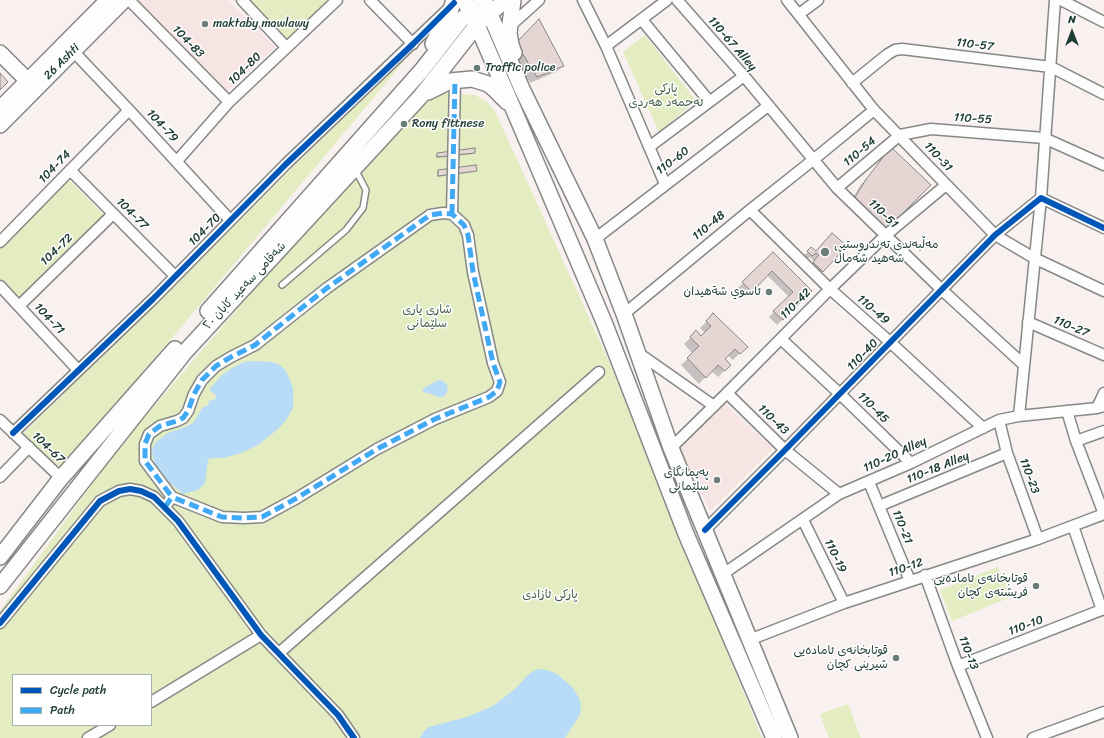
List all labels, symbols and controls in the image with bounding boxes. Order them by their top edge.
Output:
text: N [1068,10,1076,29]
north arrow [1052,12,1092,52]
street label: 110-67 Alley [705,14,759,74]
place label: maktaby mawlawy [213,17,309,31]
marker: maktaby mawlawy [200,19,210,29]
street label: 104-83 [169,23,207,61]
street label: 110-57 [955,36,995,54]
street label: 26 Ashti [41,41,83,83]
street label: 104-80 [225,50,265,88]
place label: Traffic police [485,61,556,75]
marker: Traffic police [472,63,482,73]
park label: پارکی ئەحمەد هەردی [629,82,703,110]
street label: 104-79 [143,106,181,146]
street label: 110-55 [953,110,993,128]
place label: Rony fittnese [412,117,484,131]
marker: Rony fittnese [399,119,409,129]
street label: 110-54 [841,134,879,170]
street label: 110-31 [921,139,955,175]
street label: 110-60 [654,144,692,178]
street label: 104-74 [36,148,74,186]
street label: 104-77 [113,195,151,233]
street label: 110-51 [865,196,901,232]
street label: 110-48 [690,208,728,244]
street label: 104-70 [186,211,224,249]
street label: 104-72 [38,231,76,269]
place label: مەڵبەندی تەندروستیی شەهید شەماڵ [834,238,939,266]
street label: شەقامی سەعید کابان ٢٠ [201,239,289,333]
marker: مەڵبەندی تەندروستیی شەهید شەماڵ [819,246,831,258]
place label: ئاسوي شةهيدان [684,285,761,299]
street label: 110-42 [778,286,814,322]
marker: ئاسوي شةهيدان [764,287,774,297]
street label: 110-49 [854,292,892,328]
street label: 104-71 [31,300,67,338]
park label: شاری یاری سلێمانی [402,303,452,331]
street label: 110-27 [1051,313,1091,341]
street label: 110-40 [844,336,882,374]
street label: 110-45 [854,389,892,427]
street label: 110-43 [754,402,792,438]
street label: 104-67 [29,429,67,467]
street label: 110-20 Alley [861,434,929,476]
street label: 110-18 Alley [905,449,971,487]
street label: 110-23 [1016,456,1042,496]
place label: پەیمانگای سلێمانی [664,466,709,494]
marker: پەیمانگای سلێمانی [712,475,722,485]
street label: 110-21 [889,508,915,546]
street label: 110-19 [821,537,849,575]
street label: 110-12 [887,555,925,581]
place label: قوتابخانەی ئامادەیی فریشتەی کچان [933,572,1028,600]
marker: قوتابخانەی ئامادەیی فریشتەی کچان [1031,581,1041,591]
park label: پارکی ئازادی [522,588,578,602]
street label: 110-10 [1007,613,1045,639]
street label: 110-13 [955,634,981,672]
place label: قوتابخانەی ئامادەیی شیرینی کچان [793,644,888,672]
marker: قوتابخانەی ئامادەیی شیرینی کچان [891,653,901,663]
legend [12,674,152,726]
text: Cycle path [50,679,106,701]
text: Path [50,699,75,721]

